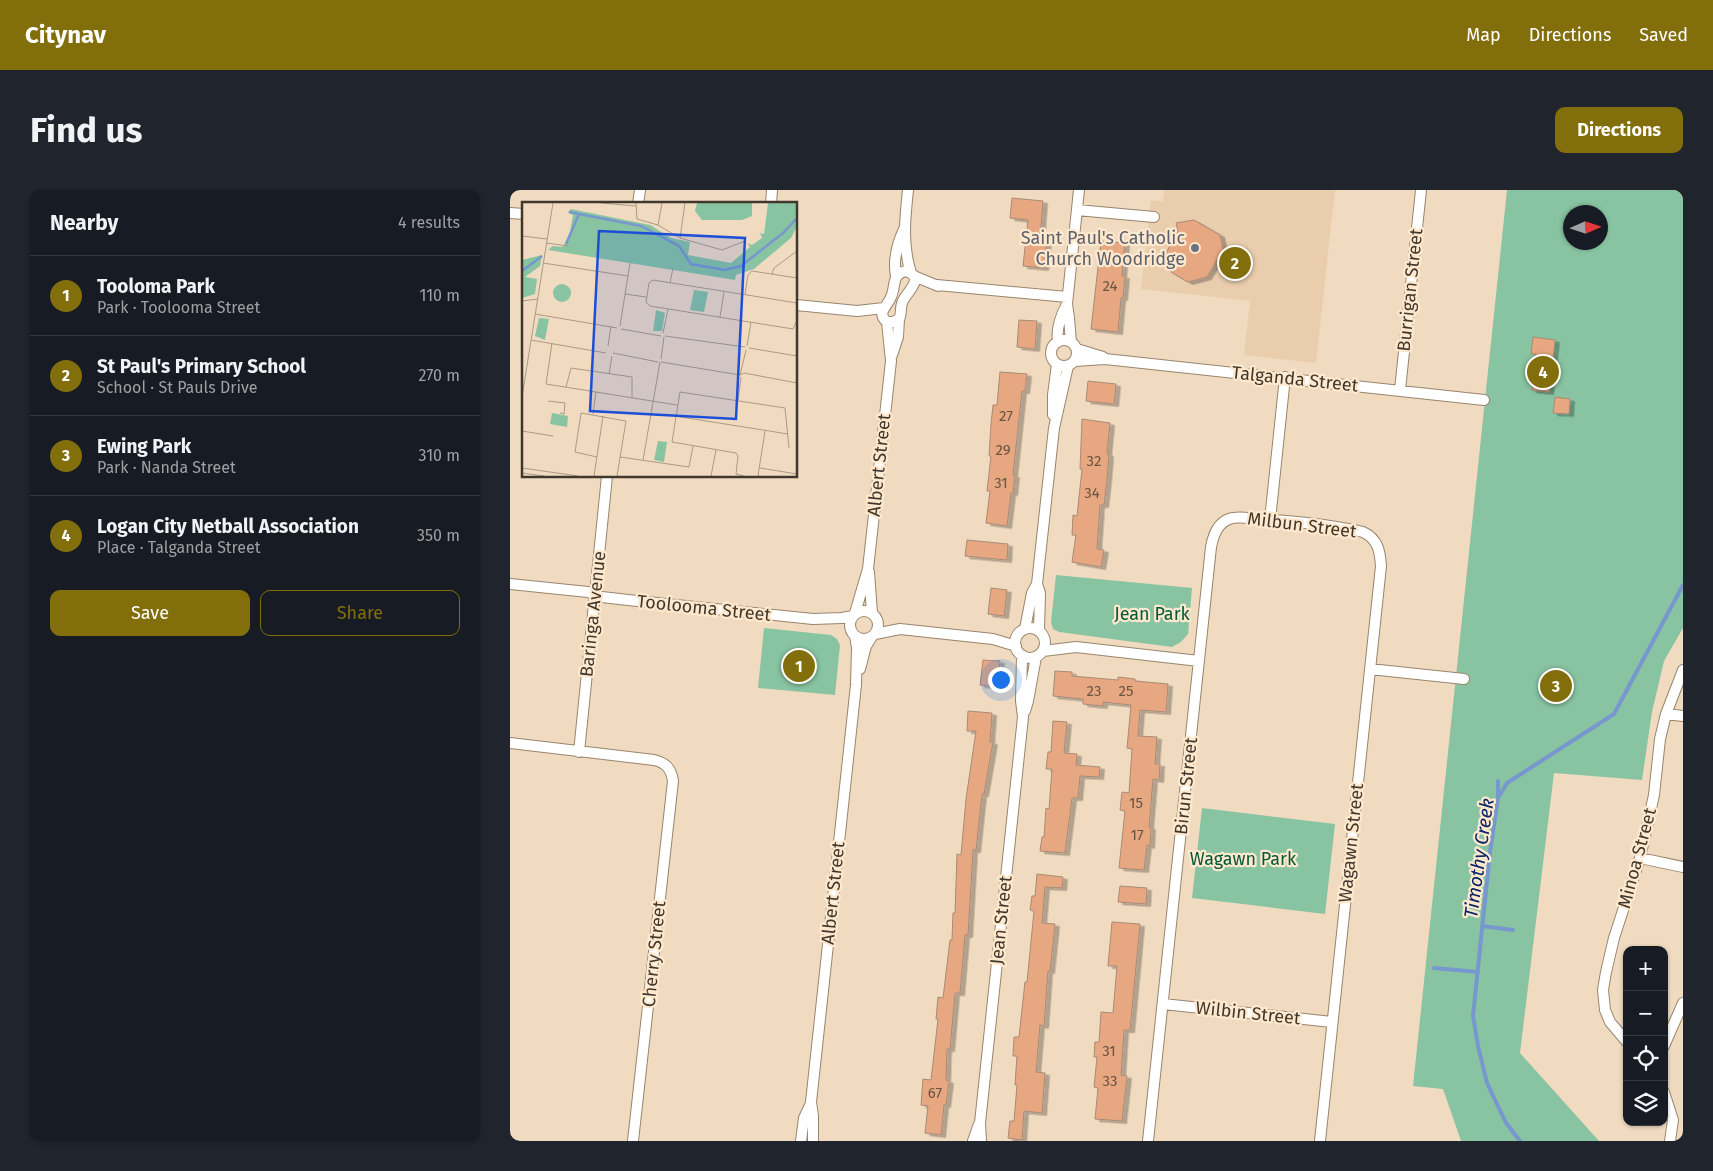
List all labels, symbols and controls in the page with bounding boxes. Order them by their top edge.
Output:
text: Citynav [25,21,106,49]
text: Map [1466,24,1501,46]
text: Directions [1529,24,1611,46]
text: Saved [1639,24,1688,46]
button: Directions [1555,107,1683,153]
text: Find us [30,109,142,151]
inset map [522,202,798,478]
north arrow [1563,205,1608,250]
text: Nearby [50,210,118,236]
text: 4 results [398,213,460,232]
place label: Saint Paul's Catholic Church Woodridge [1021,227,1185,270]
street label: Burrigan Street [1393,227,1427,352]
marker: Saint Paul's Catholic Church Woodridge [1189,242,1201,254]
pin: 2 [1219,244,1251,282]
text: Tooloma Park [97,275,215,298]
house number: 24 [1102,277,1118,295]
text: 1 [62,286,70,305]
text: 110 m [419,286,460,305]
text: Park · Toolooma Street [97,298,260,317]
pin: 4 [1527,353,1559,391]
text: St Paul's Primary School [97,355,306,378]
street label: Talganda Street [1231,361,1360,397]
text: 2 [62,366,70,385]
text: 270 m [418,366,460,385]
text: School · St Pauls Drive [97,378,258,397]
house number: 27 [999,407,1013,425]
street label: Albert Street [863,412,895,517]
text: Ewing Park [97,435,191,458]
house number: 29 [995,441,1011,459]
text: 3 [62,446,70,465]
text: 310 m [419,446,460,465]
house number: 32 [1087,452,1101,470]
text: Park · Nanda Street [97,458,236,477]
house number: 31 [994,474,1008,492]
house number: 34 [1084,484,1100,502]
street label: Milbun Street [1246,507,1358,543]
text: Logan City Netball Association [97,515,359,538]
text: 4 [61,526,71,545]
text: 350 m [417,526,460,545]
text: Place · Talganda Street [97,538,261,557]
street label: Baringa Avenue [575,550,611,678]
button: Save [50,590,250,636]
button: Share [260,590,460,636]
street label: Toolooma Street [636,590,772,626]
park label: Jean Park [1114,603,1191,625]
pin: 1 [783,647,815,685]
your location [988,667,1014,693]
pin: 3 [1540,667,1572,705]
house number: 23 [1087,682,1101,700]
house number: 25 [1119,682,1133,700]
street label: Birun Street [1170,736,1202,836]
street label: Wagawn Street [1334,782,1368,904]
house number: 15 [1129,794,1143,812]
water label: Timothy Creek [1459,797,1499,919]
street label: Minoa Street [1613,805,1661,911]
house number: 17 [1130,826,1144,844]
street label: Albert Street [817,840,849,945]
park label: Wagawn Park [1190,848,1297,870]
street label: Jean Street [985,874,1017,965]
street label: Cherry Street [637,899,671,1008]
map controls [1623,946,1668,1126]
button: + [1623,946,1668,991]
button: − [1623,991,1668,1036]
street label: Wilbin Street [1195,997,1302,1029]
button: locate [1623,1036,1668,1081]
house number: 31 [1102,1042,1116,1060]
house number: 33 [1103,1072,1117,1090]
button: layers [1623,1081,1668,1126]
house number: 67 [928,1084,942,1102]

